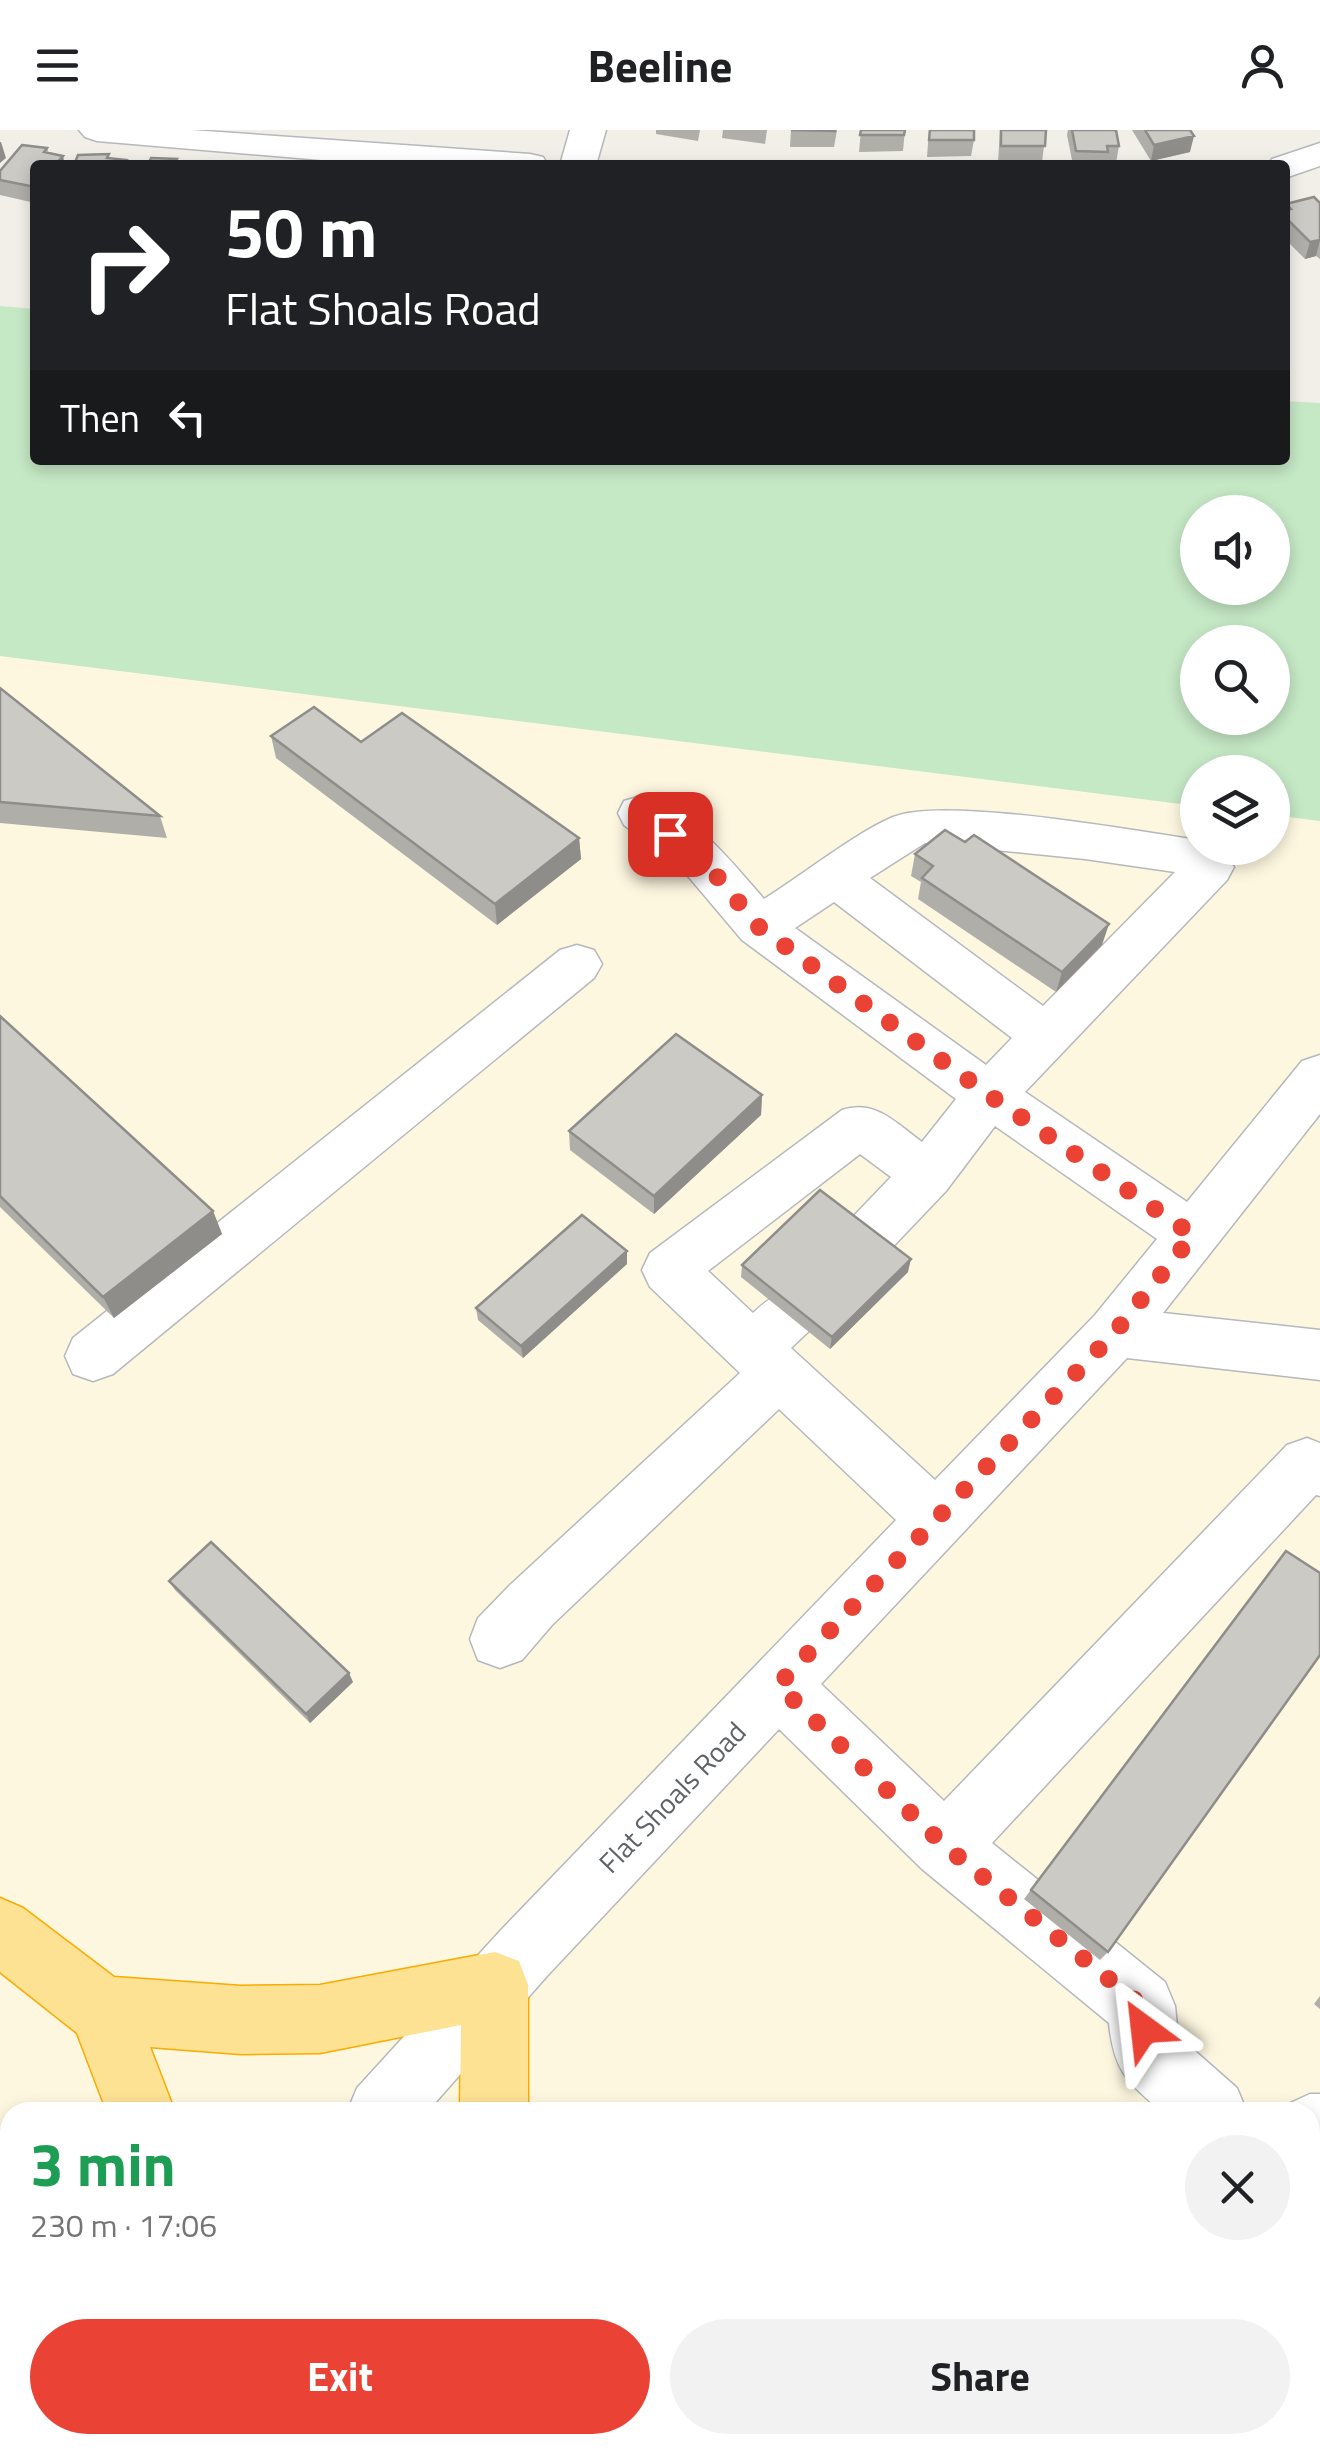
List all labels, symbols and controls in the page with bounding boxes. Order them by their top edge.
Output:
text: Beeline [588,31,732,99]
icon: menu [30,38,85,93]
icon: person [1235,38,1290,93]
text: 50 m [225,178,378,284]
icon: right [60,200,190,330]
text: Flat Shoals Road [225,274,541,342]
text: Then [60,389,140,447]
icon: left [160,390,215,445]
map controls [1180,495,1290,865]
button: sound [1180,495,1290,605]
button: search [1180,625,1290,735]
button: layers [1180,755,1290,865]
pin [628,792,713,877]
icon: arrive [643,807,698,862]
street label: Flat Shoals Road [588,1711,756,1883]
position arrow [1092,1977,1196,2081]
text: 3 min [30,2118,176,2209]
button: close [1185,2135,1290,2240]
text: 230 m · 17:06 [30,2201,217,2249]
button: Exit [30,2319,650,2434]
button: Share [670,2319,1290,2434]

